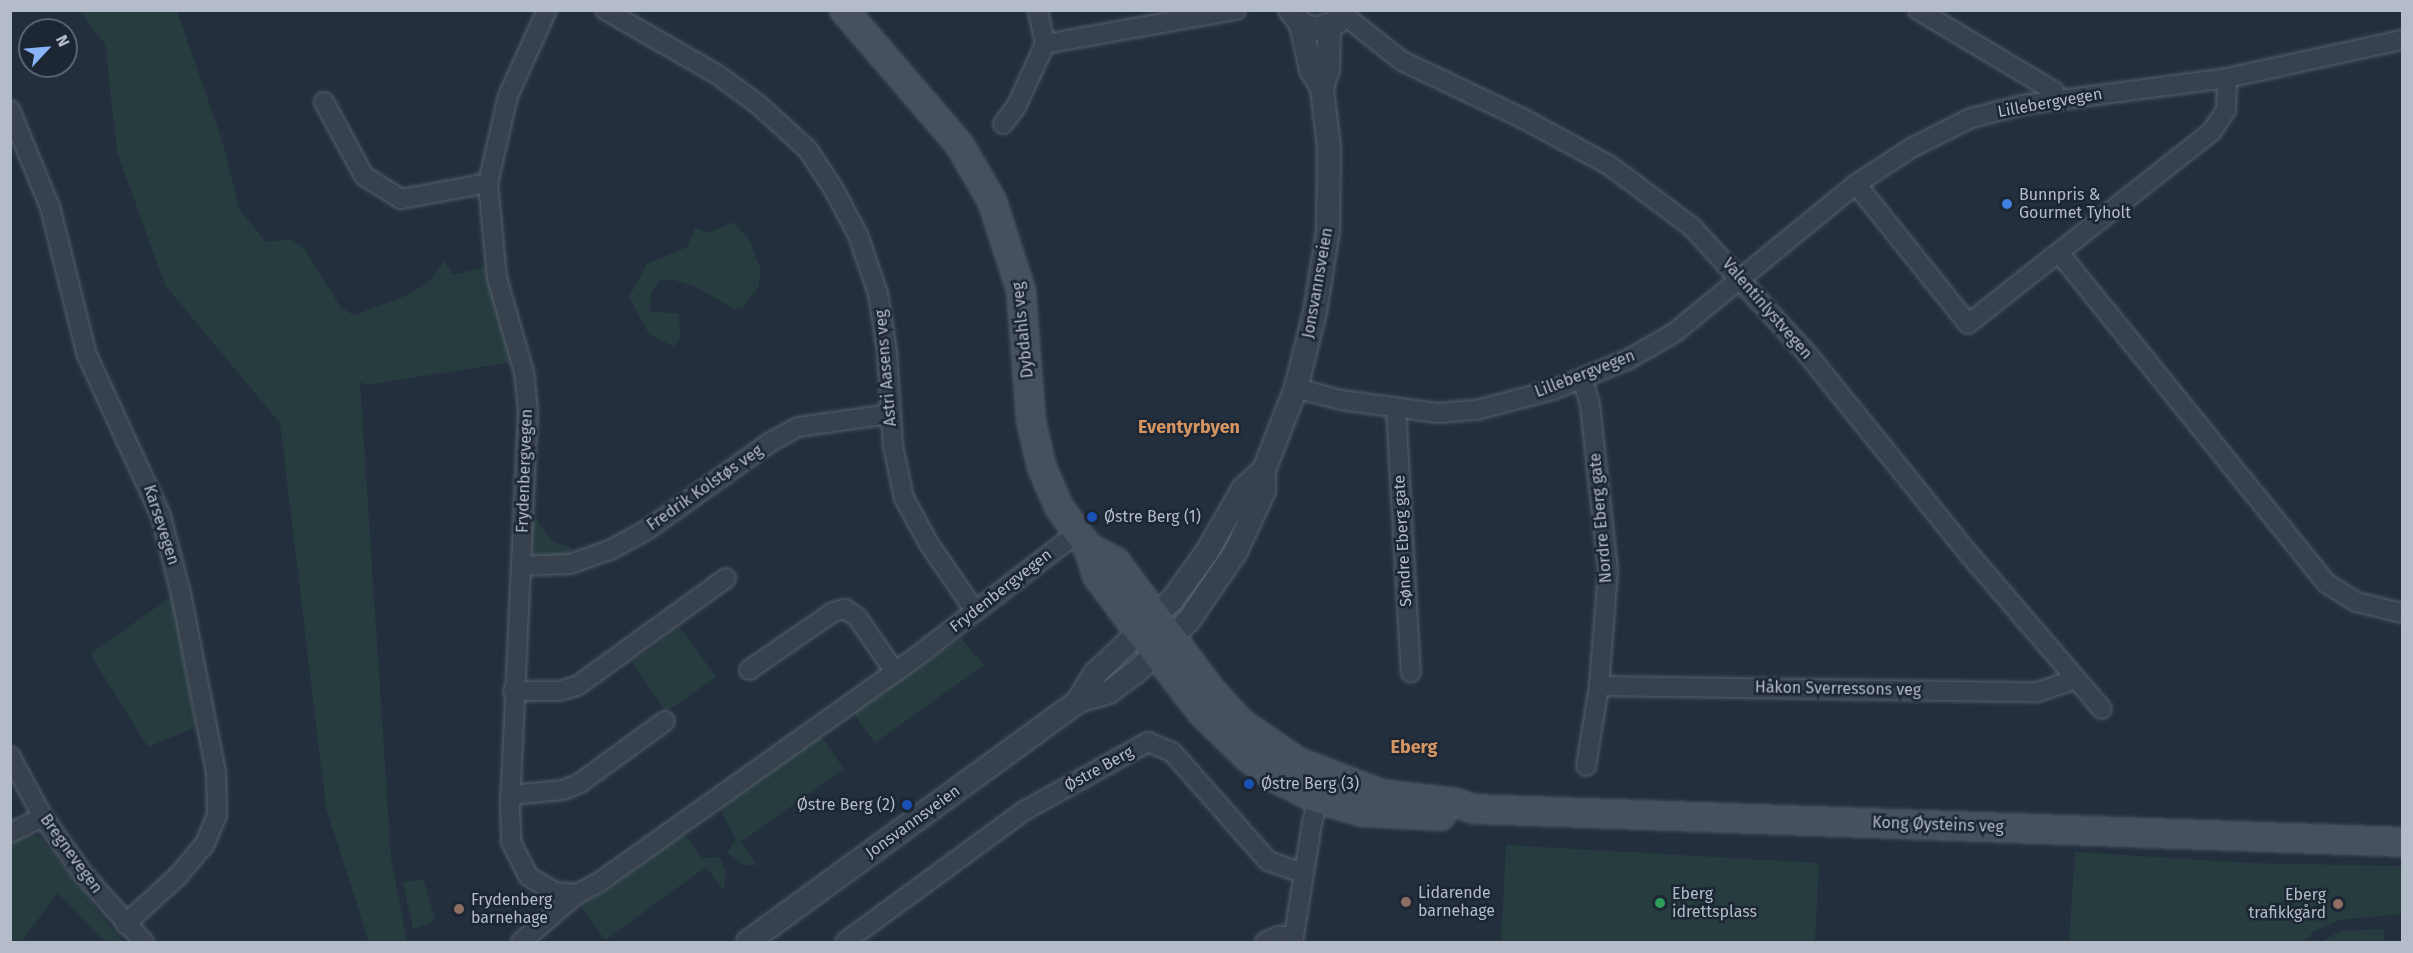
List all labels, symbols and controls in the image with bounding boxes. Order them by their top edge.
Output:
north arrow [18,18,78,78]
text: N [52,32,74,50]
street label: Lillebergvegen [1996,84,2104,122]
place label: Bunnpris & Gourmet Tyholt [2019,185,2131,223]
marker: Bunnpris & Gourmet Tyholt [2000,197,2014,211]
street label: Jonsvannsveien [1299,226,1337,340]
street label: Valentinlystvegen [1718,255,1816,363]
street label: Dybdahls veg [1008,281,1038,379]
street label: Astri Aasens veg [871,309,901,427]
street label: Lillebergvegen [1532,346,1638,402]
street label: Frydenbergvegen [513,409,537,533]
district label: Eventyrbyen [1138,416,1240,438]
street label: Fredrik Kolstøs veg [644,441,766,535]
street label: Nordre Eberg gate [1586,452,1616,584]
street label: Søndre Eberg gate [1390,475,1416,607]
street label: Karsevegen [139,483,183,567]
place label: Østre Berg (1) [1104,507,1201,527]
marker: Østre Berg (1) [1085,510,1099,524]
street label: Frydenbergvegen [946,545,1056,637]
street label: Håkon Sverressons veg [1755,678,1921,700]
district label: Eberg [1390,736,1438,758]
street label: Østre Berg [1061,742,1137,796]
place label: Østre Berg (3) [1261,774,1359,794]
marker: Østre Berg (3) [1242,777,1256,791]
street label: Jonsvannsveien [862,781,964,863]
place label: Østre Berg (2) [797,795,895,815]
marker: Østre Berg (2) [900,798,914,812]
street label: Bregnevegen [36,811,106,897]
street label: Kong Øysteins veg [1872,813,2004,837]
place label: Lidarende barnehage [1418,883,1495,921]
place label: Eberg idrettsplass [1672,884,1757,922]
place label: Eberg trafikkgård [2248,885,2326,923]
place label: Frydenberg barnehage [471,890,552,928]
marker: Lidarende barnehage [1399,895,1413,909]
marker: Eberg idrettsplass [1653,896,1667,910]
marker: Eberg trafikkgård [2331,897,2345,911]
marker: Frydenberg barnehage [452,902,466,916]

